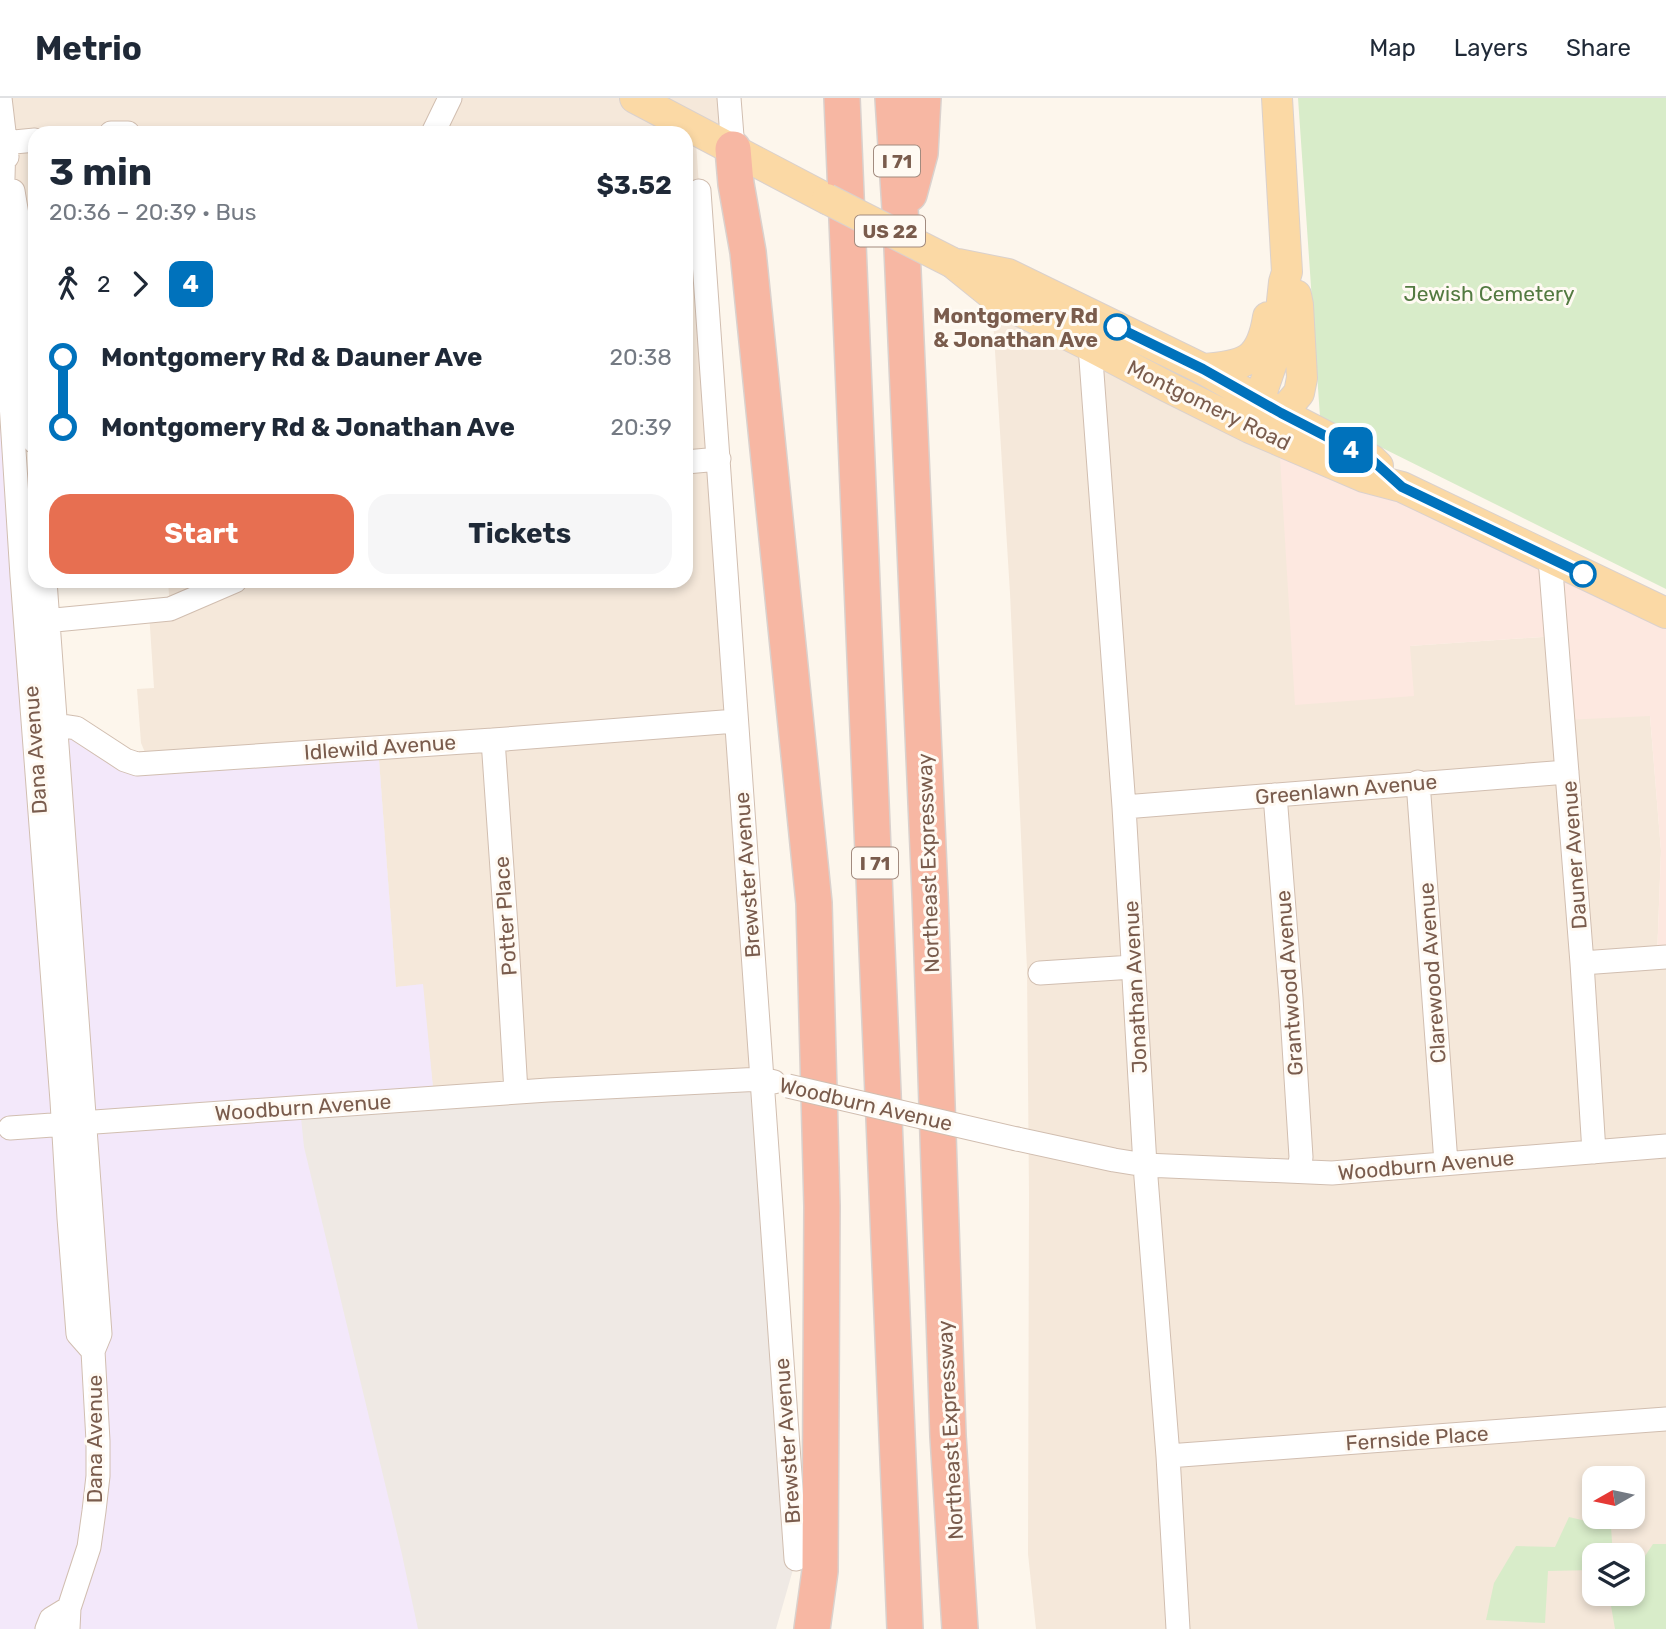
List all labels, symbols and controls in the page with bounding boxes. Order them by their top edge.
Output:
text: Metrio [35,29,142,68]
text: Map [1369,34,1416,62]
text: Layers [1454,34,1528,62]
text: Share [1566,34,1631,62]
road number: I 71 [874,146,920,176]
text: 3 min [49,149,152,195]
text: $3.52 [596,170,672,201]
text: 20:36 – 20:39 · Bus [49,198,256,226]
road number: US 22 [855,216,925,246]
icon: walk [49,265,87,303]
icon: forward [121,265,159,303]
text: 2 [97,270,111,298]
text: 4 [183,270,199,298]
park label: Jewish Cemetery [1404,281,1575,306]
place label: Montgomery Rd & Jonathan Ave [933,303,1098,352]
marker: Montgomery Rd & Jonathan Ave [1104,314,1130,340]
text: Montgomery Rd & Dauner Ave [101,342,483,373]
text: 20:38 [610,343,672,371]
street label: Montgomery Road [1123,355,1295,455]
text: Montgomery Rd & Jonathan Ave [101,412,515,443]
text: 20:39 [611,413,672,441]
line badge: 4 [1328,427,1374,473]
text: 4 [1343,436,1359,464]
button: Start [49,494,354,574]
button: Tickets [368,494,672,574]
unlabelled marker [1570,561,1596,587]
street label: Dana Avenue [18,685,52,815]
street label: Idlewild Avenue [303,729,457,765]
street label: Northeast Expressway [912,752,944,973]
street label: Greenlawn Avenue [1254,769,1438,809]
street label: Dauner Avenue [1556,780,1592,930]
street label: Brewster Avenue [729,791,765,959]
road number: I 71 [852,848,898,878]
street label: Potter Place [488,855,522,977]
street label: Clarewood Avenue [1413,882,1451,1064]
street label: Grantwood Avenue [1270,889,1308,1077]
street label: Jonathan Avenue [1118,900,1152,1074]
street label: Woodburn Avenue [777,1072,955,1136]
street label: Woodburn Avenue [214,1088,392,1126]
street label: Woodburn Avenue [1337,1145,1515,1185]
street label: Northeast Expressway [932,1319,968,1540]
street label: Brewster Avenue [769,1357,805,1525]
street label: Dana Avenue [82,1375,107,1503]
street label: Fernside Place [1345,1421,1489,1455]
north arrow [1582,1466,1645,1530]
map controls [1582,1466,1645,1606]
button: layers [1582,1543,1645,1606]

